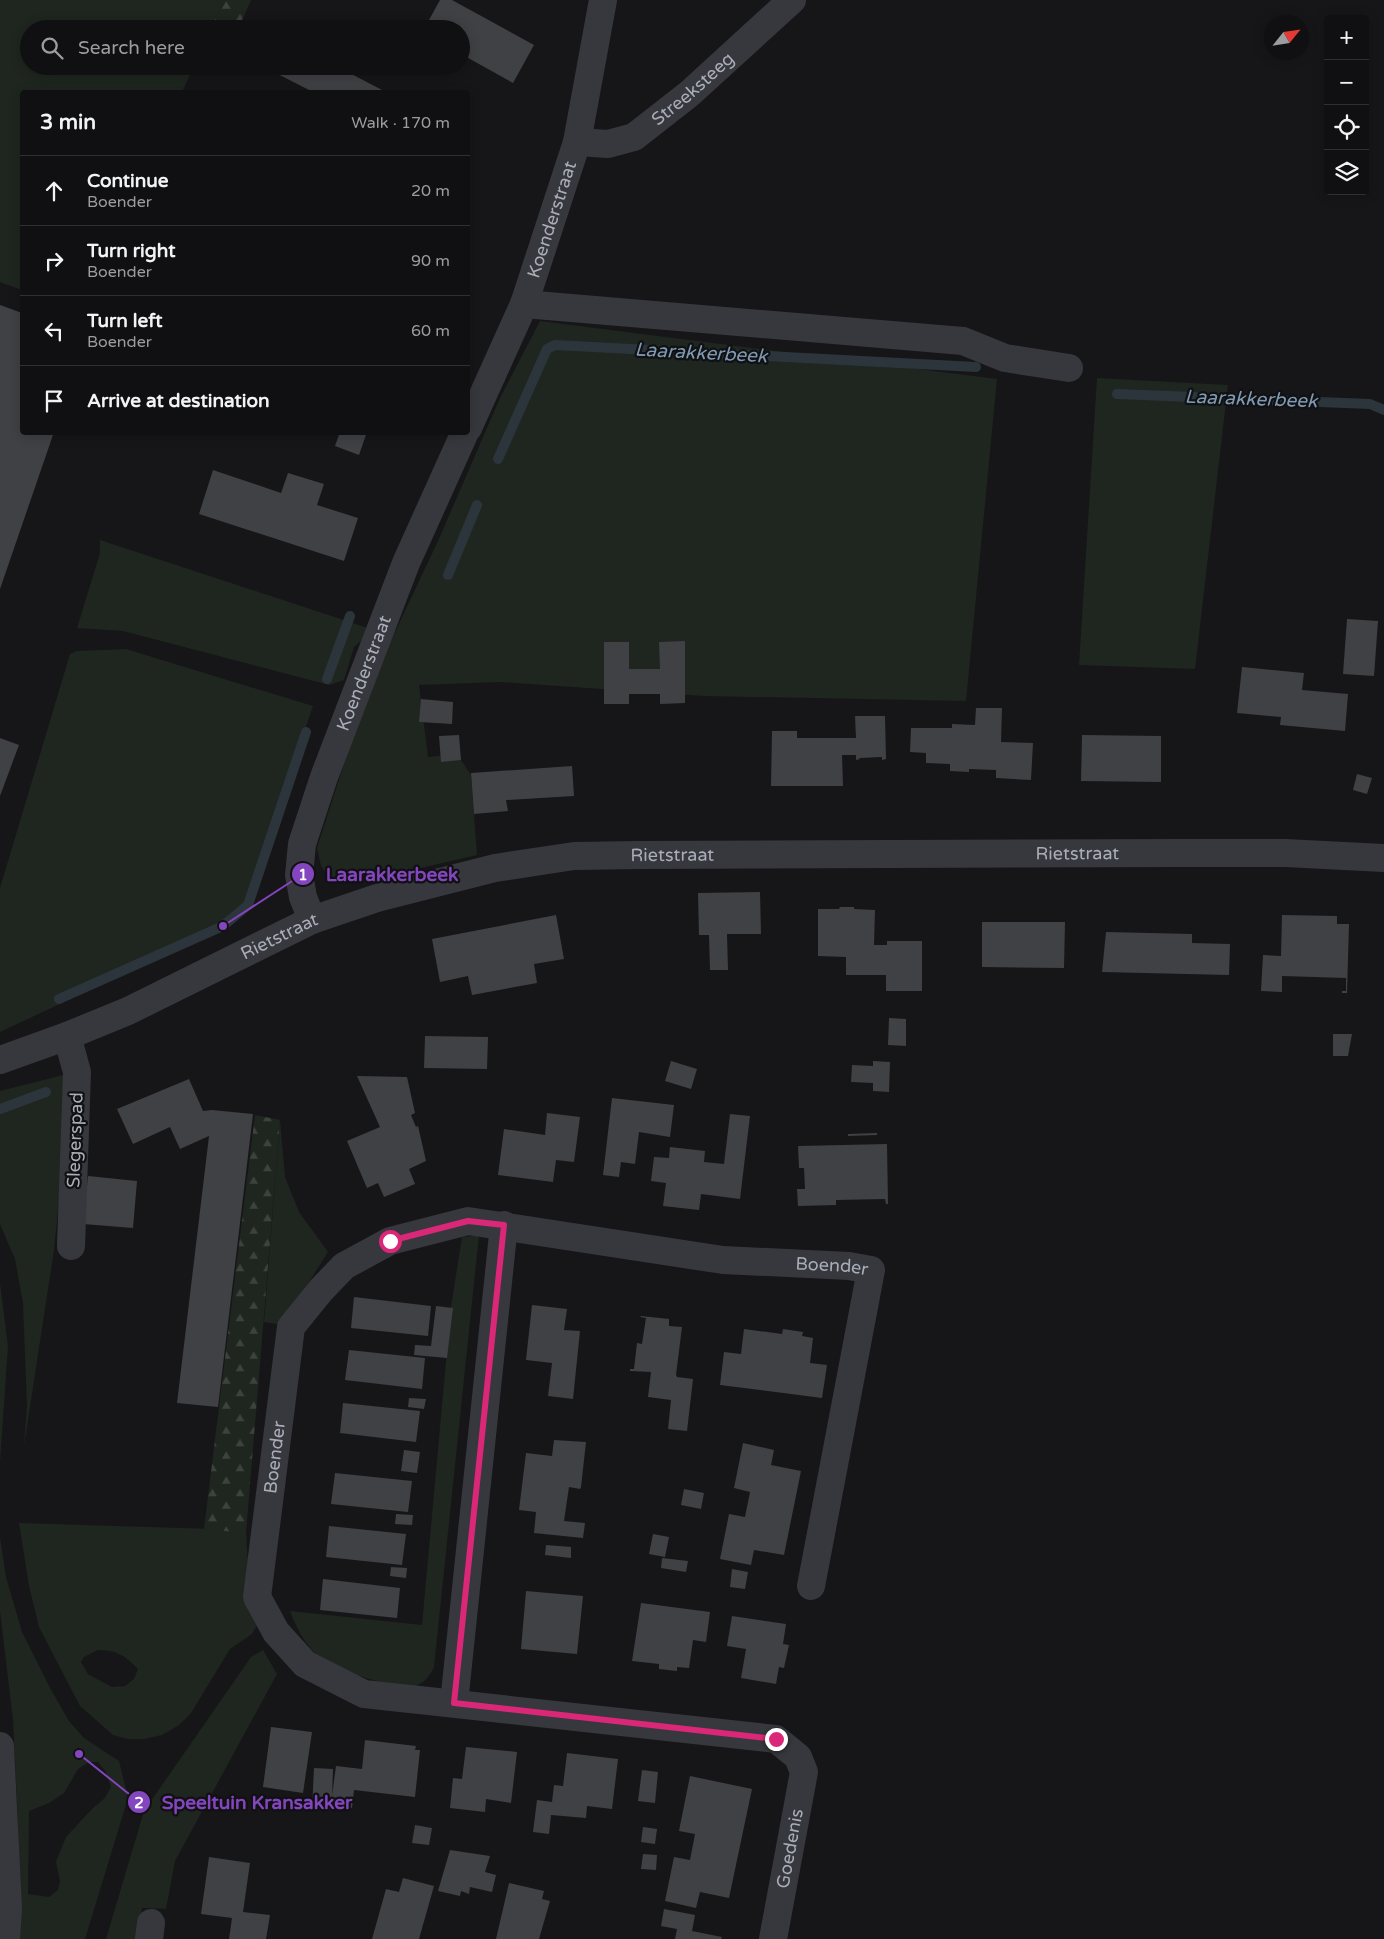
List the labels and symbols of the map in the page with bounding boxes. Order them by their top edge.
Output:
north arrow [1264,15,1309,60]
street label: Streeksteeg [647,48,738,130]
street label: Koenderstraat [522,158,581,281]
water label: Laarakkerbeek [634,339,769,368]
water label: Laarakkerbeek [1184,386,1319,412]
street label: Koenderstraat [332,612,396,734]
street label: Rietstraat [1035,842,1119,865]
street label: Rietstraat [630,844,714,866]
callout: Laarakkerbeek [291,857,468,891]
text: Laarakkerbeek [326,864,459,886]
text: 1 [298,866,308,884]
street label: Rietstraat [237,908,321,965]
street label: Slegerspad [62,1092,88,1188]
route start [379,1230,402,1253]
street label: Boender [795,1252,870,1280]
street label: Boender [259,1420,290,1495]
route end [765,1728,788,1751]
callout: Speeltuin Kransakker [127,1785,362,1819]
text: Speeltuin Kransakker [162,1792,353,1815]
text: 2 [134,1794,144,1812]
street label: Goedenis [772,1807,808,1890]

